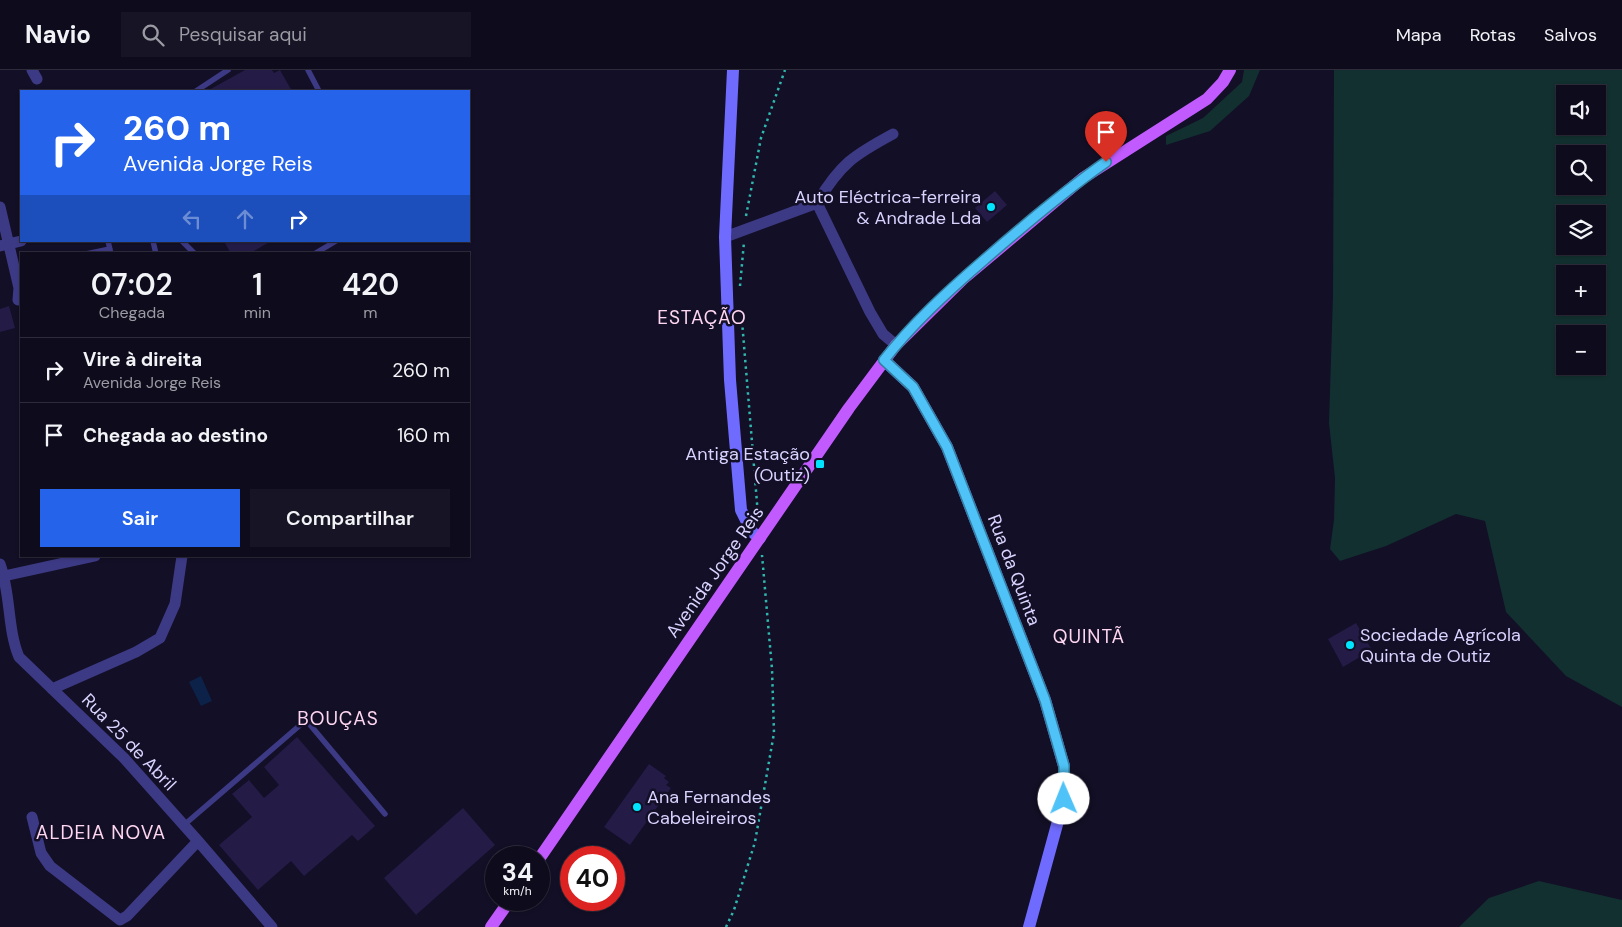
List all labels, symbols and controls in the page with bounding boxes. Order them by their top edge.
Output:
search box [121,12,471,57]
text: Navio [25,19,91,50]
icon: search [139,21,167,49]
text: Pesquisar aqui [179,22,307,47]
text: Mapa [1396,23,1442,47]
text: Rotas [1470,23,1516,47]
text: Salvos [1544,23,1597,47]
map controls [1556,85,1606,375]
button: sound [1556,85,1606,135]
text: 260 m [123,105,231,151]
icon: right [40,110,105,175]
pin [1085,111,1127,162]
icon: arrive [1092,118,1120,146]
button: search [1556,145,1606,195]
text: Avenida Jorge Reis [123,149,313,178]
place label: Auto Eléctrica-ferreira & Andrade Lda [794,185,981,230]
marker: Auto Eléctrica-ferreira & Andrade Lda [985,201,997,213]
icon: left [178,205,206,233]
icon: ahead [231,205,259,233]
icon: right [284,205,312,233]
button: layers [1556,205,1606,255]
text: 07:02 [91,265,173,304]
text: 1 [252,265,263,304]
text: 420 [342,265,399,304]
button: + [1556,265,1606,315]
text: Chegada [99,302,165,323]
text: min [244,302,271,323]
text: m [363,302,378,323]
district label: ESTAÇÃO [657,305,747,330]
button: − [1556,325,1606,375]
text: Vire à direita [83,347,202,372]
icon: right [40,356,68,384]
text: 260 m [392,358,450,383]
text: Avenida Jorge Reis [83,372,221,393]
icon: arrive [40,421,68,449]
text: Chegada ao destino [83,423,268,448]
text: 160 m [397,423,450,448]
place label: Antiga Estação (Outiz) [685,442,810,487]
marker: Antiga Estação (Outiz) [814,458,826,470]
button: Sair [40,489,240,547]
button: Compartilhar [250,489,450,547]
street label: Avenida Jorge Reis [661,501,769,643]
street label: Rua da Quinta [982,511,1046,629]
place label: Sociedade Agrícola Quinta de Outiz [1360,623,1521,668]
district label: QUINTÃ [1053,624,1125,649]
marker: Sociedade Agrícola Quinta de Outiz [1344,639,1356,651]
street label: Rua 25 de Abril [77,688,181,796]
district label: BOUÇAS [297,706,379,731]
position arrow [1037,772,1089,824]
place label: Ana Fernandes Cabeleireiros [647,785,771,830]
marker: Ana Fernandes Cabeleireiros [631,801,643,813]
district label: ALDEIA NOVA [36,820,166,845]
speed limit sign: 40 [560,846,625,911]
text: 34 [502,856,533,889]
text: km/h [503,883,532,899]

